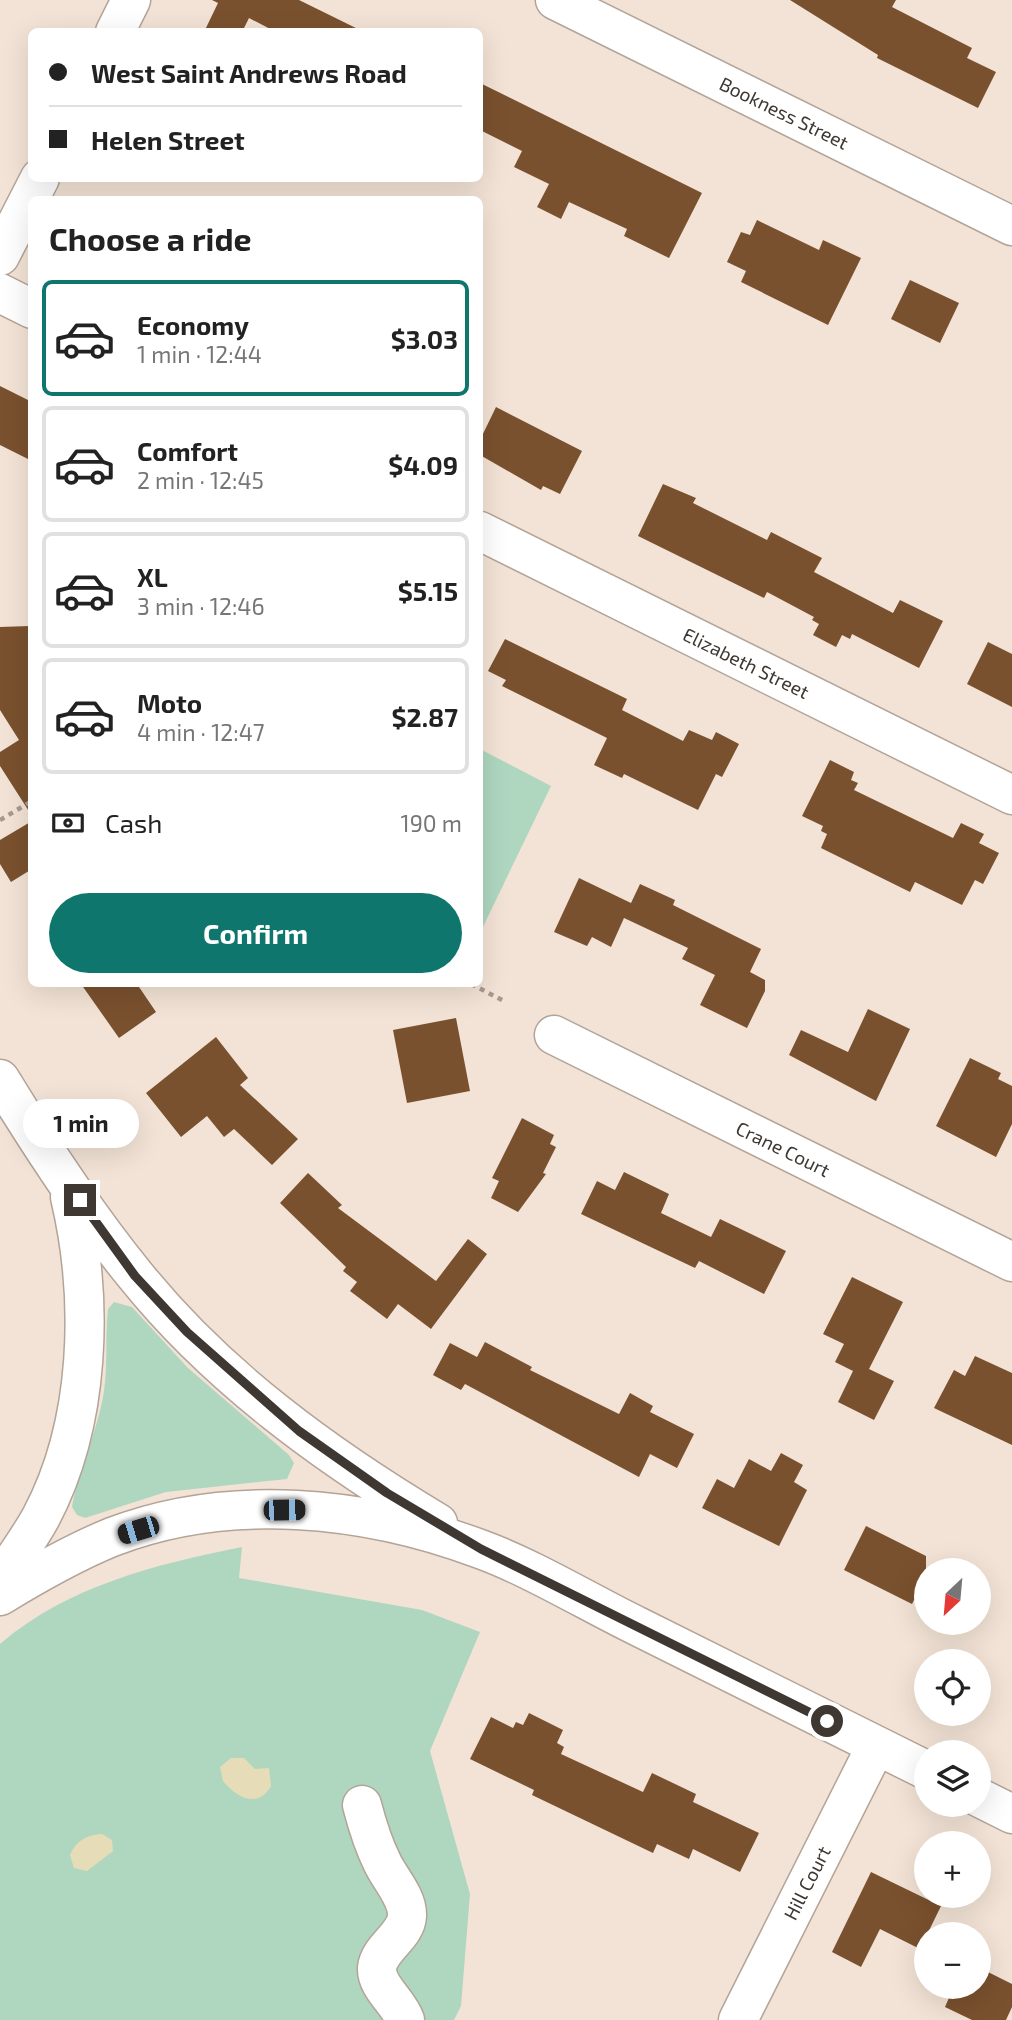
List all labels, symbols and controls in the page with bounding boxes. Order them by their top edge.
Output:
text: West Saint Andrews Road [91,57,407,88]
street label: Bookness Street [716,71,852,154]
text: Helen Street [91,124,245,155]
text: Choose a ride [49,219,252,257]
icon: car [53,307,116,370]
text: Economy [137,309,249,340]
text: $3.03 [391,323,458,354]
text: 1 min · 12:44 [137,340,262,368]
icon: car [53,433,116,496]
text: Comfort [137,435,238,466]
text: $4.09 [388,449,458,480]
text: 2 min · 12:45 [137,466,264,494]
icon: car [53,559,116,622]
text: XL [137,561,168,592]
text: $5.15 [398,575,458,606]
text: 3 min · 12:46 [137,592,265,620]
street label: Elizabeth Street [679,622,813,703]
icon: car [53,685,116,748]
text: Moto [137,687,202,718]
text: $2.87 [392,701,458,732]
text: 4 min · 12:47 [137,718,265,746]
icon: cash [49,804,87,842]
text: Cash [105,807,162,838]
text: 190 m [401,809,462,837]
button: Confirm [49,893,462,973]
callout: 1 min [22,1098,138,1148]
text: 1 min [53,1109,109,1137]
street label: Crane Court [732,1116,834,1181]
route end [64,1184,96,1216]
car [263,1499,306,1521]
car [115,1514,162,1546]
north arrow [914,1558,990,1634]
map controls [914,1558,991,1999]
button: locate [914,1649,991,1726]
route start [811,1705,843,1737]
button: layers [914,1740,991,1817]
button: + [914,1831,991,1908]
street label: Hill Court [778,1842,835,1924]
button: − [914,1922,991,1999]

